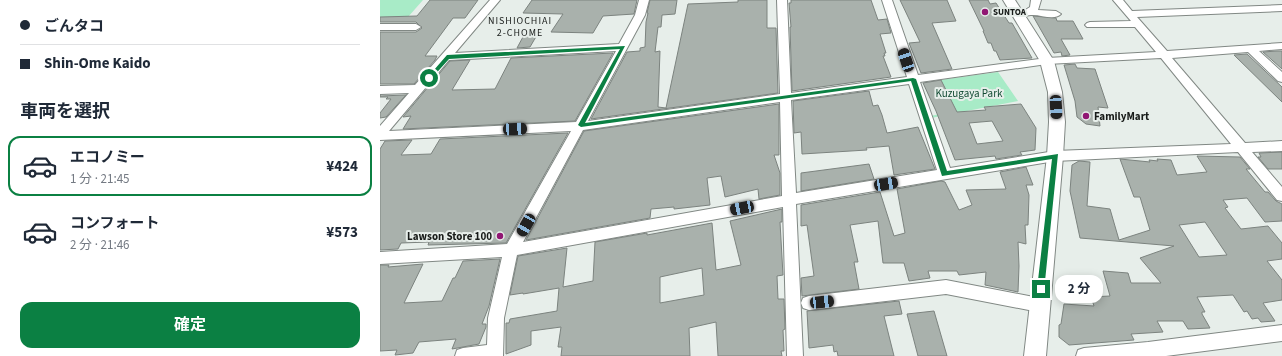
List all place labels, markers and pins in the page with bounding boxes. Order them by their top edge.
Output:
place label: SUNTOA [993,6,1027,19]
marker: SUNTOA [980,7,990,17]
place label: FamilyMart [1094,109,1150,124]
marker: FamilyMart [1081,111,1091,121]
place label: Lawson Store 100 [407,229,492,244]
marker: Lawson Store 100 [495,231,505,241]

